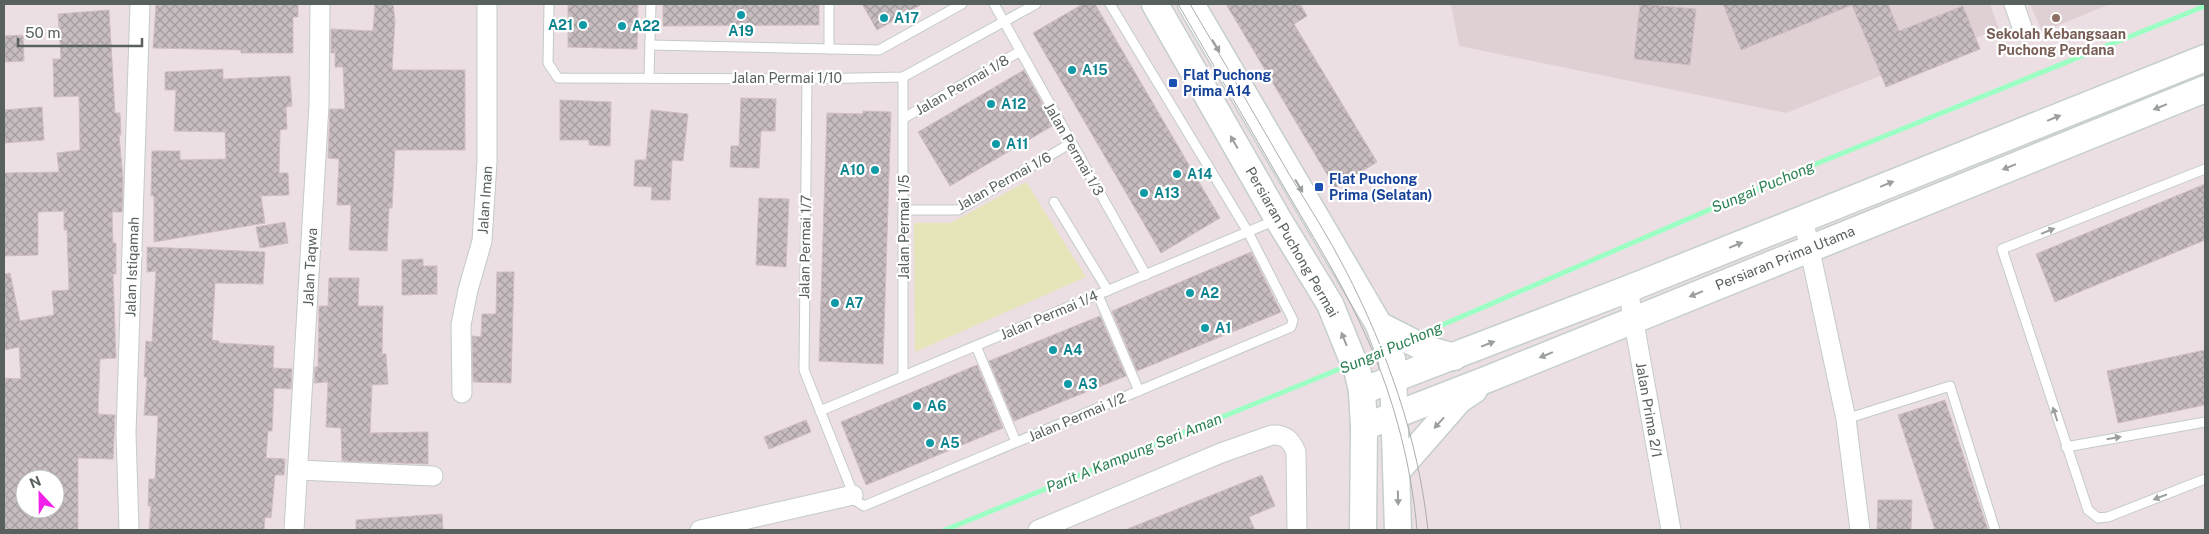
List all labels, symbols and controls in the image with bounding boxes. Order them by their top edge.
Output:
marker: A19 [735,9,747,21]
place label: A17 [894,10,919,26]
marker: A17 [878,12,890,24]
marker: Sekolah Kebangsaan Puchong Perdana [2050,12,2062,24]
scale bar [18,15,141,47]
place label: A21 [548,17,573,33]
place label: A22 [632,18,660,34]
marker: A21 [577,19,589,31]
marker: A22 [616,20,628,32]
place label: A19 [728,23,754,39]
text: 50 m [25,24,60,41]
place label: Sekolah Kebangsaan Puchong Perdana [1986,26,2126,58]
one-way arrow [1212,39,1221,52]
street label: Jalan Permai 1/8 [912,52,1012,118]
place label: A15 [1082,62,1108,78]
marker: A15 [1066,64,1078,76]
place label: Flat Puchong Prima A14 [1183,67,1272,99]
street label: Jalan Permai 1/10 [732,70,842,86]
marker: Flat Puchong Prima A14 [1167,77,1179,89]
place label: A12 [1001,96,1026,112]
marker: A12 [985,98,997,110]
street label: Jalan Permai 1/3 [1041,100,1107,199]
one-way arrow [2152,103,2167,111]
one-way arrow [2047,114,2062,121]
one-way arrow [1229,135,1238,148]
place label: A11 [1006,136,1028,152]
marker: A11 [990,138,1002,150]
street label: Jalan Permai 1/6 [954,148,1054,213]
water label: Sungai Puchong [1709,157,1817,216]
place label: A10 [840,162,865,178]
one-way arrow [2001,163,2016,171]
marker: A10 [869,164,881,176]
street label: Persiaran Puchong Permai [1242,164,1342,320]
street label: Jalan Iman [475,165,495,235]
place label: A14 [1187,166,1212,182]
marker: A14 [1171,168,1183,180]
place label: Flat Puchong Prima (Selatan) [1329,171,1433,203]
street label: Jalan Permai 1/5 [896,174,912,280]
one-way arrow [1294,179,1303,192]
one-way arrow [1880,180,1894,188]
marker: Flat Puchong Prima (Selatan) [1313,181,1325,193]
place label: A13 [1154,185,1179,201]
marker: A13 [1138,187,1150,199]
street label: Jalan Permai 1/7 [796,195,814,299]
street label: Jalan Istiqamah [122,217,142,317]
street label: Persiaran Prima Utama [1713,223,1857,293]
street label: Jalan Taqwa [300,227,320,307]
one-way arrow [2041,227,2055,235]
one-way arrow [1729,241,1744,248]
place label: A2 [1200,285,1219,301]
street label: Jalan Permai 1/4 [998,287,1101,343]
marker: A2 [1184,287,1196,299]
one-way arrow [1688,290,1703,298]
place label: A7 [845,295,863,311]
marker: A7 [829,297,841,309]
water label: Sungai Puchong [1337,318,1445,377]
place label: A1 [1215,320,1231,336]
marker: A1 [1199,322,1211,334]
one-way arrow [1340,331,1348,346]
one-way arrow [1481,340,1496,348]
place label: A4 [1063,342,1082,358]
marker: A4 [1047,344,1059,356]
one-way arrow [1538,351,1553,359]
street label: Jalan Prima 2/1 [1633,361,1665,459]
place label: A3 [1078,376,1097,392]
marker: A3 [1062,378,1074,390]
street label: Jalan Permai 1/2 [1026,389,1128,445]
place label: A6 [927,398,946,414]
marker: A6 [911,400,923,412]
one-way arrow [2051,407,2058,422]
water label: Parit A Kampung Seri Aman [1044,409,1224,496]
one-way arrow [1433,416,1445,428]
one-way arrow [2106,434,2122,442]
place label: A5 [940,435,960,451]
marker: A5 [924,437,936,449]
north arrow [15,469,65,519]
text: N [27,472,43,491]
one-way arrow [1394,490,1402,506]
one-way arrow [2152,493,2167,501]

